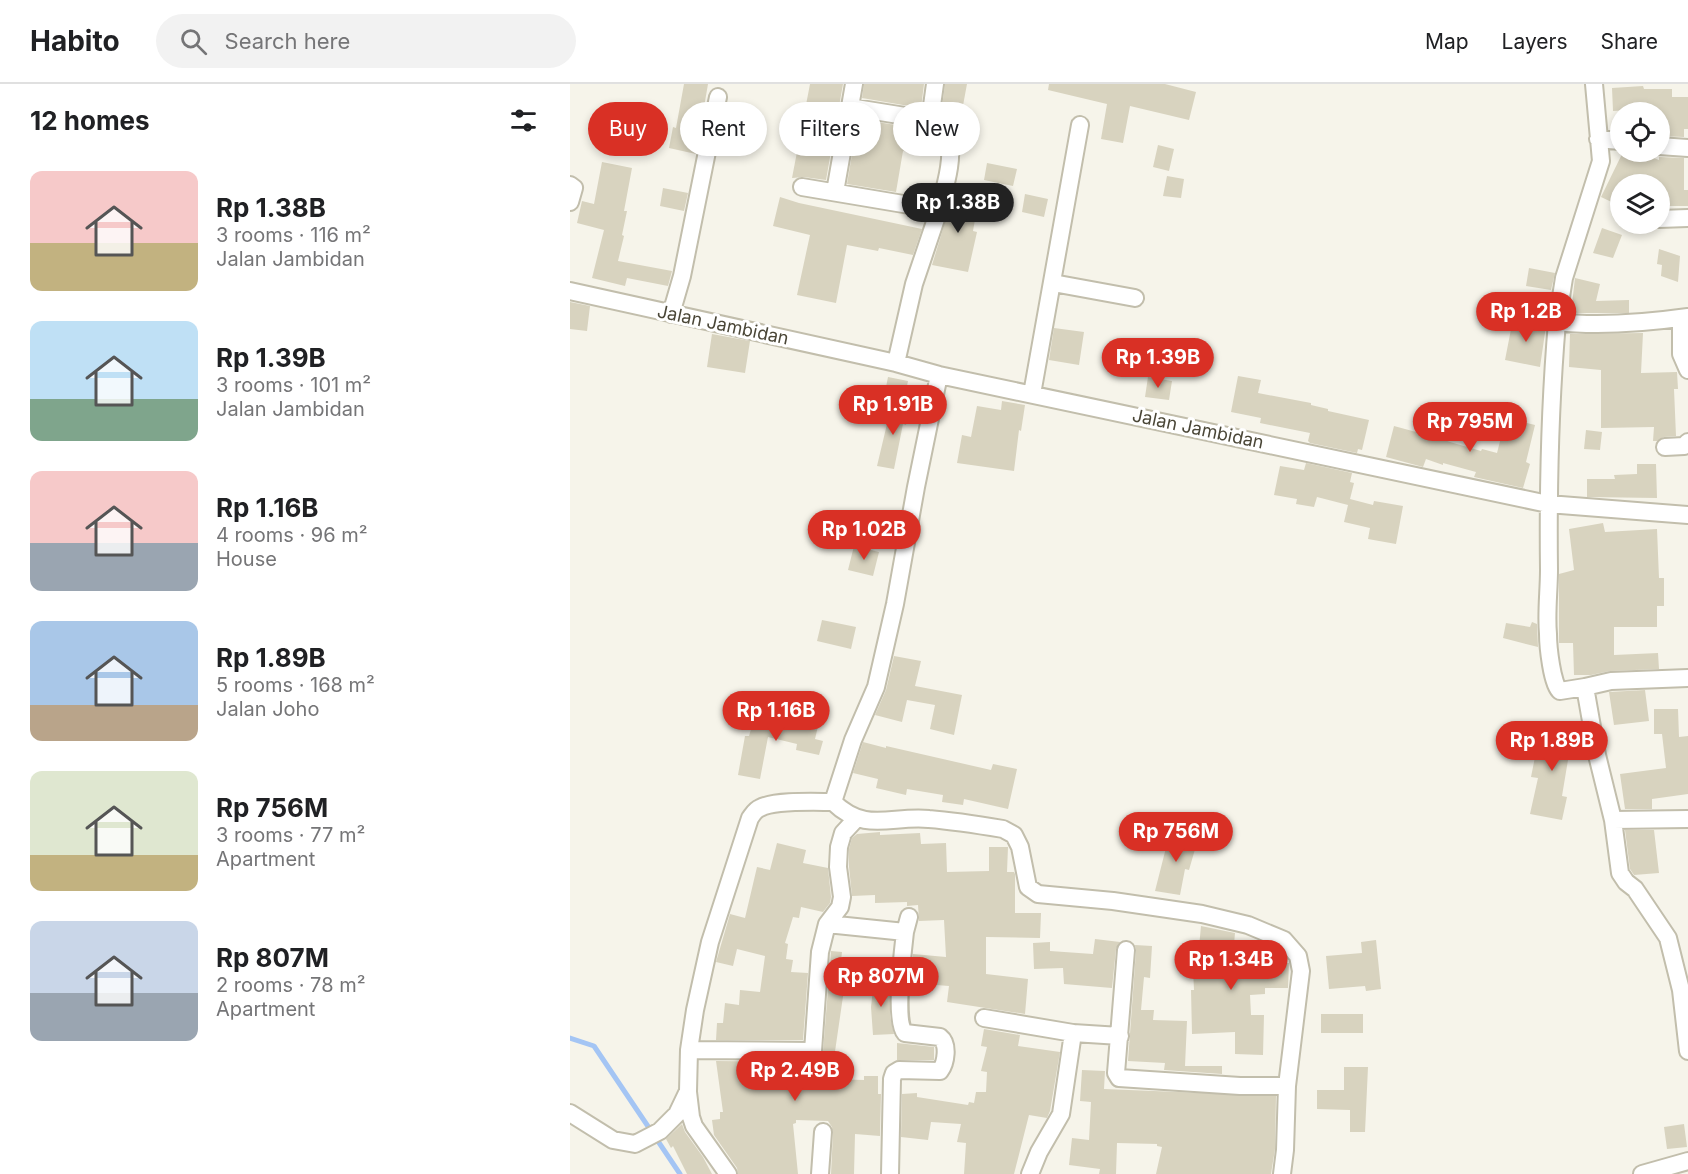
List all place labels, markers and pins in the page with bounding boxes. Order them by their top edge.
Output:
pin: Rp 1.38B [896,183,1020,234]
pin: Rp 1.2B [1471,292,1581,343]
pin: Rp 1.39B [1096,338,1220,389]
pin: Rp 1.91B [831,385,955,436]
pin: Rp 795M [1415,402,1525,453]
pin: Rp 1.02B [802,510,926,561]
pin: Rp 1.16B [714,691,838,742]
pin: Rp 1.89B [1490,721,1614,772]
pin: Rp 756M [1121,812,1231,863]
pin: Rp 1.34B [1169,940,1293,991]
pin: Rp 807M [826,957,936,1008]
pin: Rp 2.49B [733,1051,857,1102]

